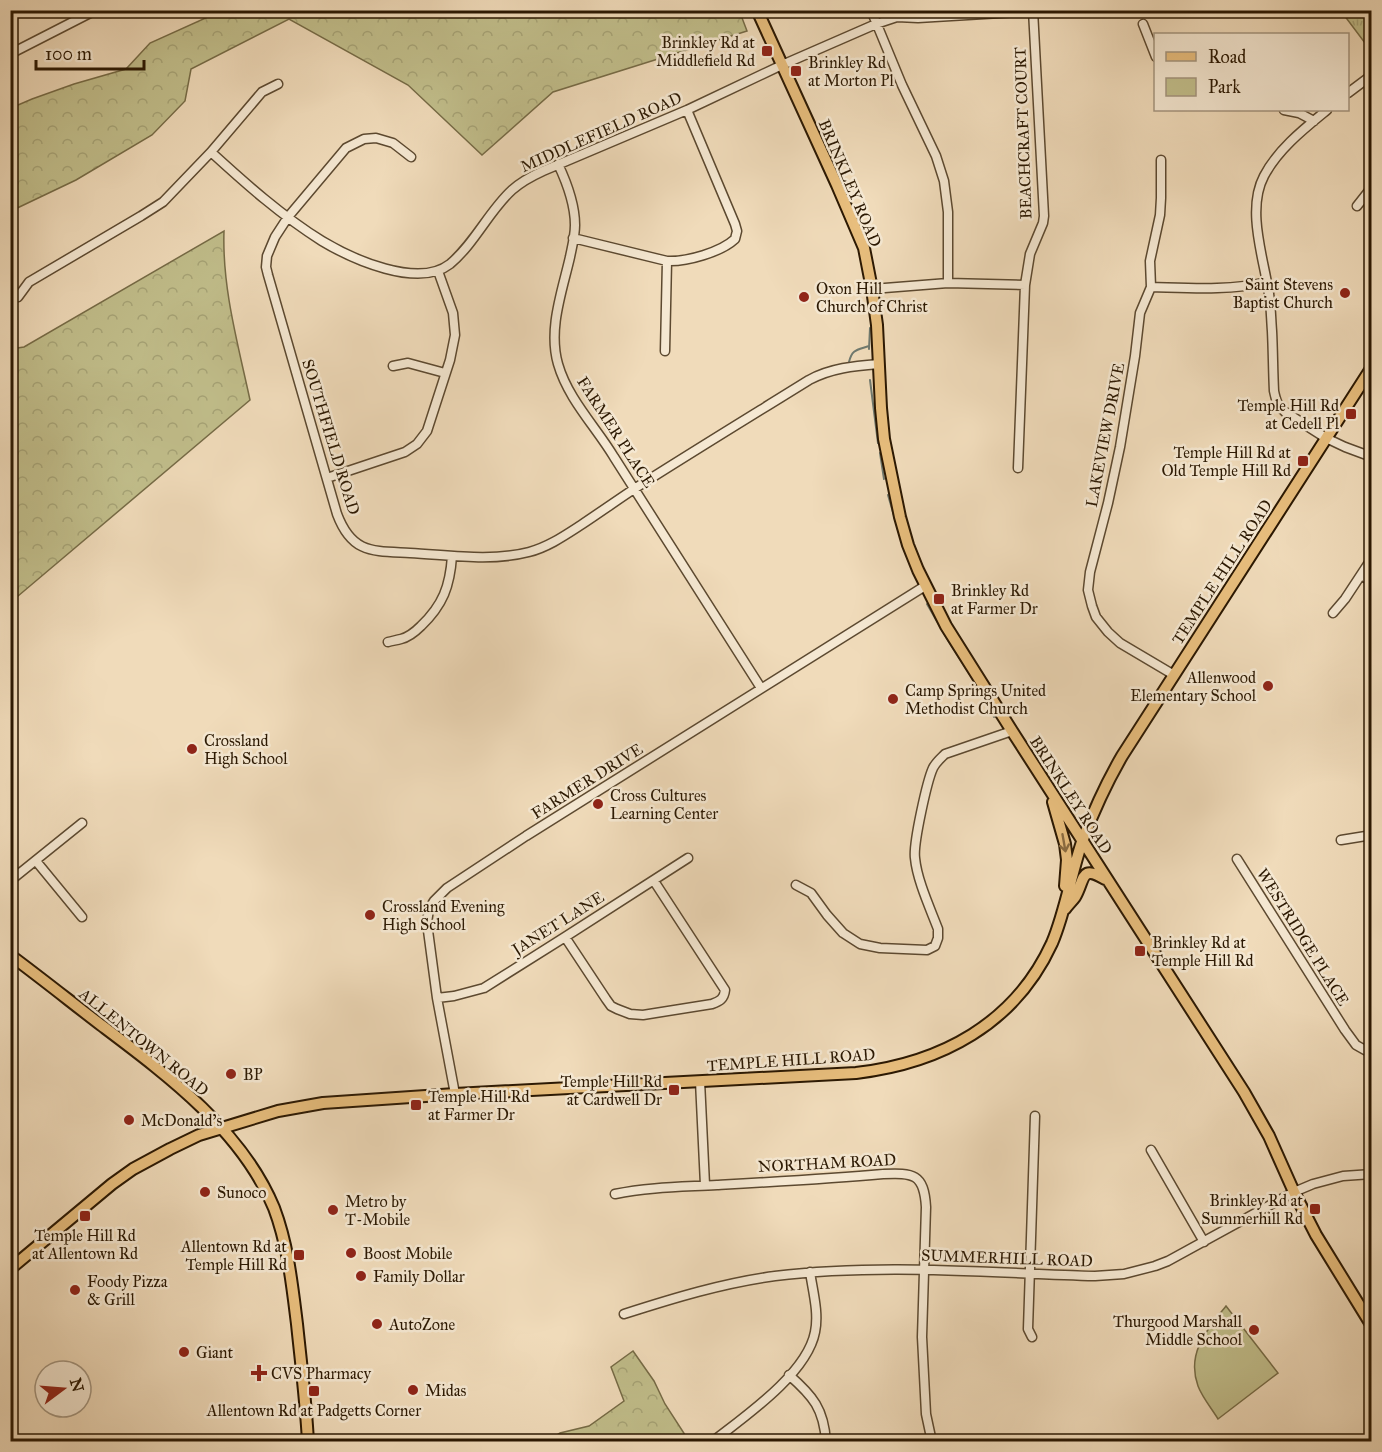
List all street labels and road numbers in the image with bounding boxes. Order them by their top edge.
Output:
street label: BEACHCRAFT COURT [1010,47,1036,219]
street label: MIDDLEFIELD ROAD [517,88,685,176]
street label: BRINKLEY ROAD [815,116,885,250]
street label: SOUTHFIELD ROAD [298,357,364,517]
street label: LAKEVIEW DRIVE [1082,361,1128,509]
street label: FARMER PLACE [573,373,659,491]
street label: TEMPLE HILL ROAD [1168,496,1276,648]
street label: BRINKLEY ROAD [1026,733,1116,857]
street label: FARMER DRIVE [528,739,646,823]
street label: WESTRIDGE PLACE [1253,865,1353,1009]
street label: JANET LANE [507,887,608,961]
street label: ALLENTOWN ROAD [75,983,212,1100]
street label: TEMPLE HILL ROAD [706,1045,876,1075]
street label: NORTHAM ROAD [757,1150,897,1176]
street label: SUMMERHILL ROAD [921,1246,1093,1270]

